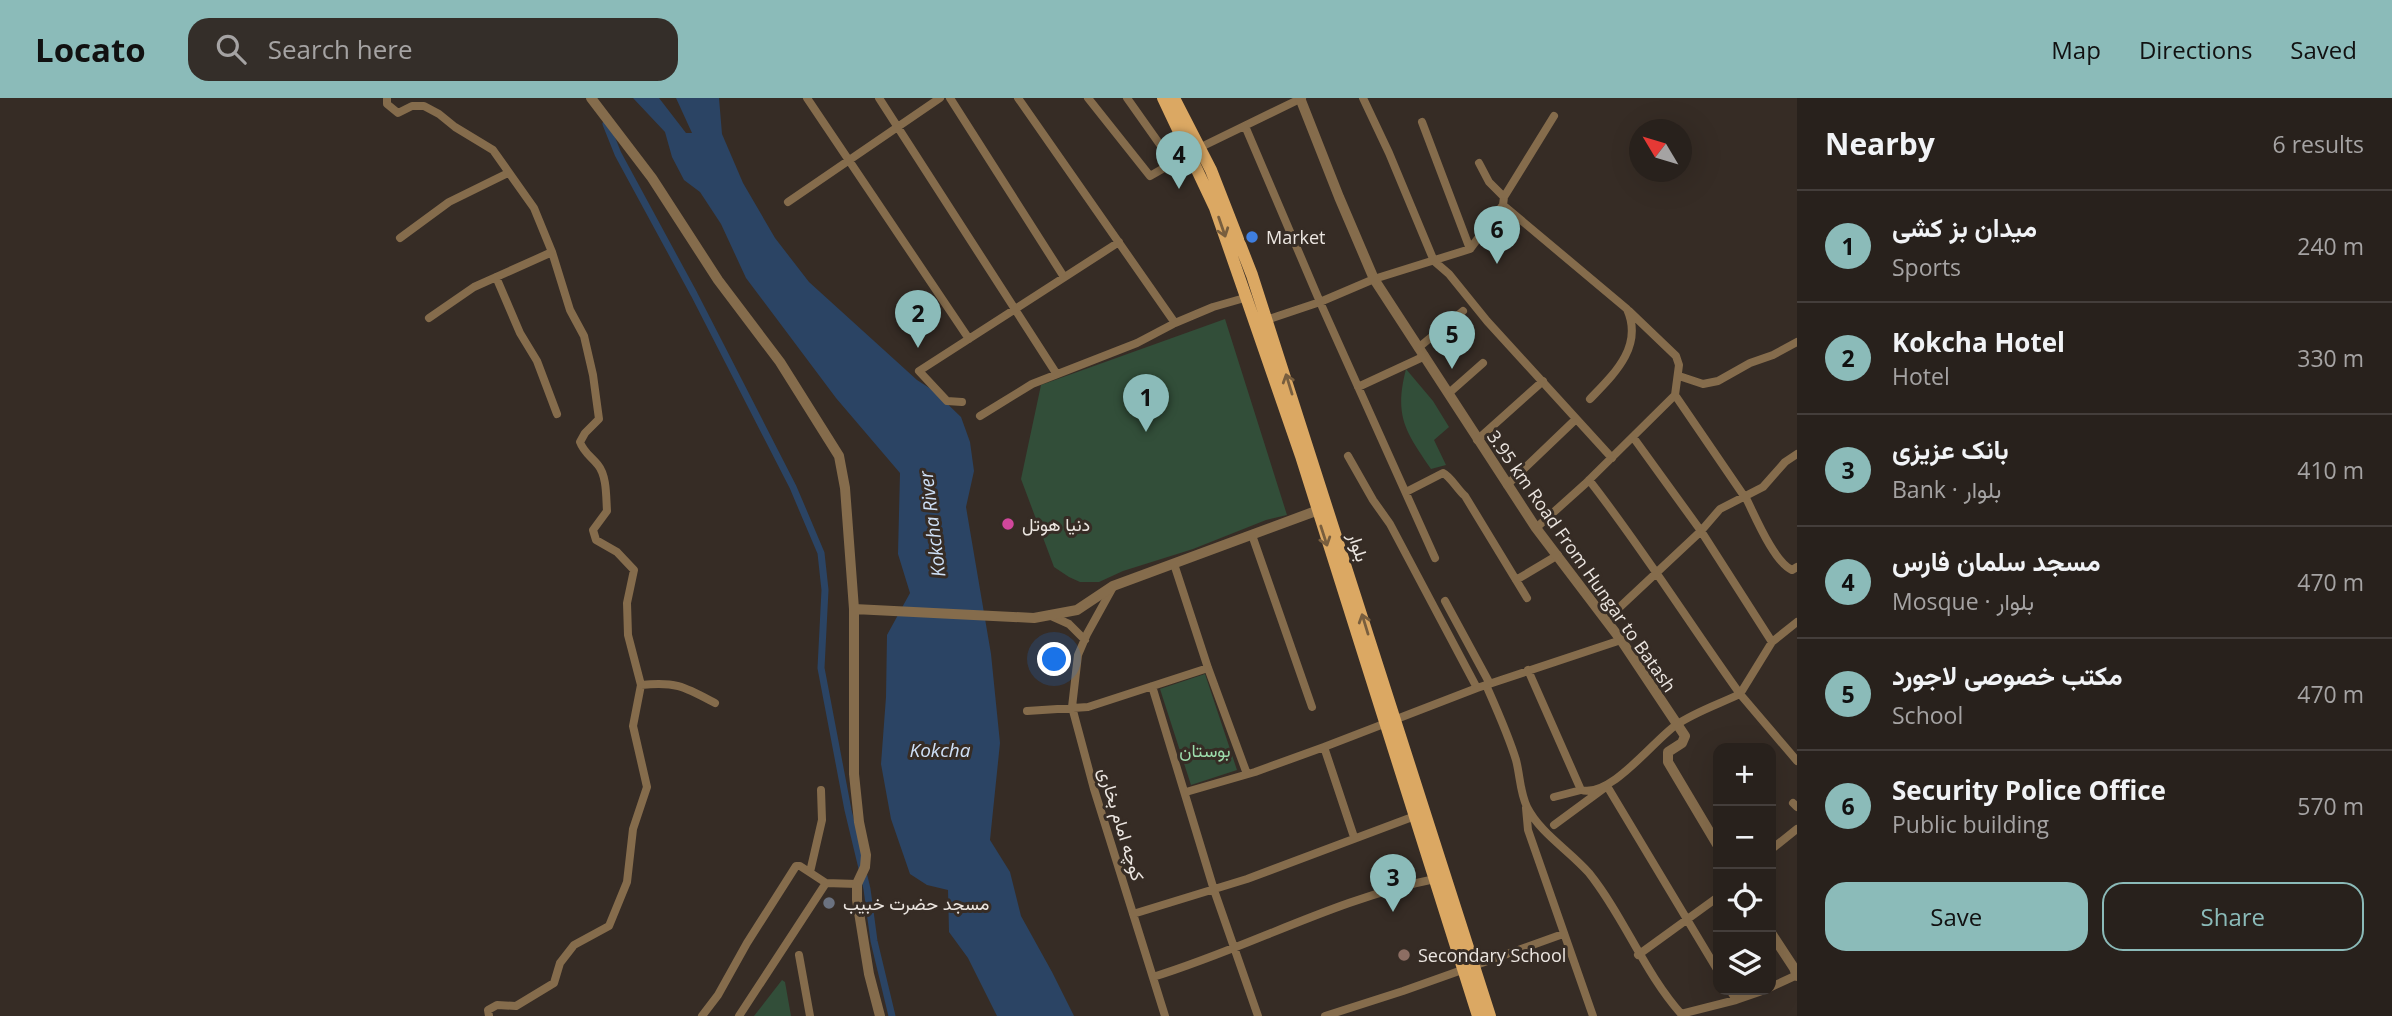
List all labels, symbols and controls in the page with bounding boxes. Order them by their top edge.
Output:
search box [188,18,678,81]
text: Locato [35,27,146,72]
icon: search [212,30,250,68]
text: Search here [268,31,413,67]
text: Map [2051,33,2101,66]
text: Directions [2139,33,2252,66]
text: Saved [2290,33,2357,66]
north arrow [1629,119,1692,182]
text: Nearby [1825,123,1935,164]
text: 6 results [2273,128,2364,160]
pin: 4 [1156,131,1202,189]
pin: 6 [1474,206,1520,264]
text: میدان بز کشی [1892,209,2037,245]
one-way arrow [1216,216,1229,238]
place label: Market [1266,225,1326,249]
marker: Market [1244,229,1260,245]
text: 1 [1841,230,1855,262]
text: 240 m [2297,230,2364,262]
text: Sports [1892,251,1961,283]
pin: 2 [895,290,941,348]
pin: 5 [1429,311,1475,369]
text: Kokcha Hotel [1892,324,2065,360]
text: 2 [1841,342,1855,374]
text: 330 m [2297,342,2364,374]
text: Hotel [1892,360,1950,392]
one-way arrow [1281,373,1294,395]
pin: 1 [1123,374,1169,432]
street label: 3.95 km Road From Hungar to Batash [1482,425,1682,697]
text: بانک عزیزی [1892,431,2009,467]
text: 3 [1841,454,1855,486]
text: 410 m [2297,454,2364,486]
water label: Kokcha River [912,468,951,579]
text: Bank · بلوار [1892,473,2001,505]
place label: دنیا هوتل [1022,512,1090,536]
marker: دنیا هوتل [1000,516,1016,532]
one-way arrow [1318,525,1331,547]
street label: بلوار [1343,528,1375,565]
text: مسجد سلمان فارس [1892,543,2101,579]
text: 4 [1841,566,1855,598]
text: 470 m [2297,566,2364,598]
text: Mosque · بلوار [1892,585,2034,617]
one-way arrow [1357,614,1370,636]
your location [1037,642,1071,676]
text: مکتب خصوصی لاجورد [1892,657,2123,693]
text: 5 [1841,678,1855,710]
text: 470 m [2297,678,2364,710]
text: School [1892,699,1963,731]
water label: Kokcha [910,737,971,763]
park label: بوستان [1179,738,1231,762]
map controls [1713,743,1776,995]
button: + [1713,743,1776,806]
street label: کوچه امام بخاری [1092,765,1151,884]
text: Security Police Office [1892,772,2166,808]
text: 6 [1841,790,1855,822]
text: 570 m [2297,790,2364,822]
button: − [1713,806,1776,869]
text: Public building [1892,808,2049,840]
pin: 3 [1370,854,1416,912]
button: locate [1713,869,1776,932]
button: Save [1825,882,2088,951]
button: Share [2102,882,2364,951]
place label: مسجد حضرت خبیب [843,891,989,915]
marker: مسجد حضرت خبیب [821,895,837,911]
button: layers [1713,932,1776,995]
place label: Secondary School [1418,943,1566,967]
marker: Secondary School [1396,947,1412,963]

